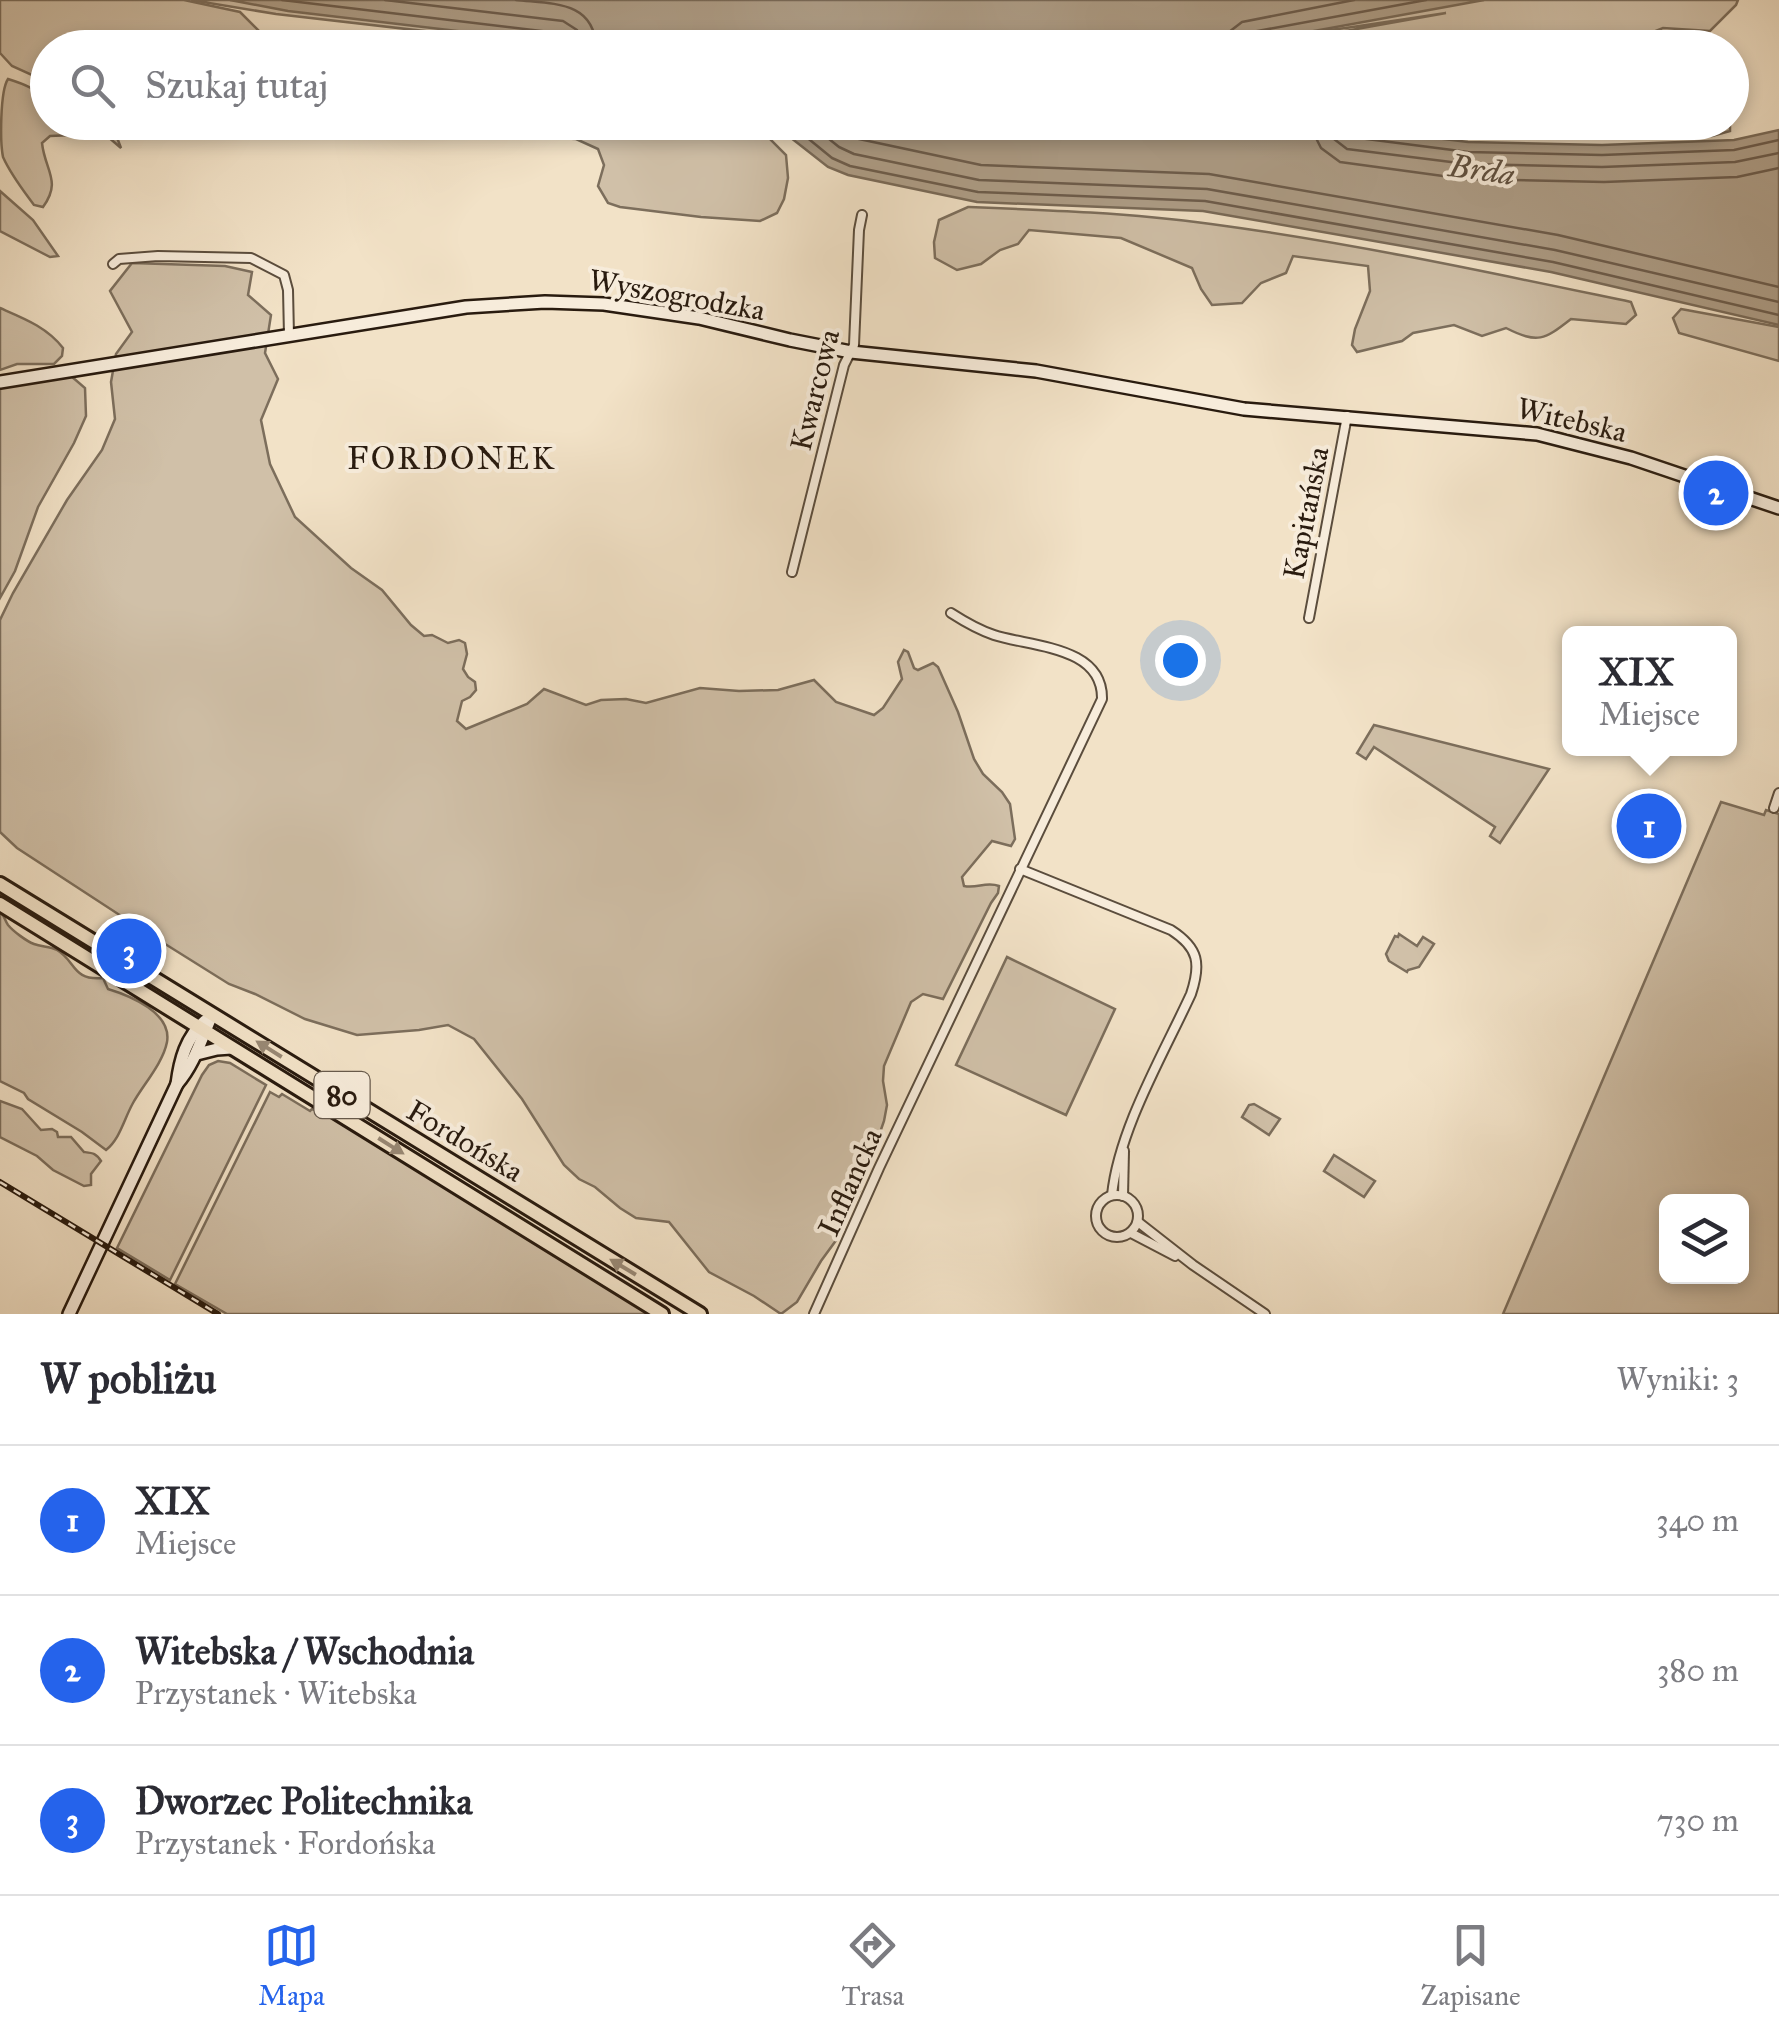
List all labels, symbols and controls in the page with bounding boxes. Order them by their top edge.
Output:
search box [30,30,1749,140]
icon: search [65,58,120,113]
text: Szukaj tutaj [145,62,328,108]
water label: Brda [1445,146,1517,194]
street label: Wyszogrodzka [586,262,768,328]
street label: Kwarcowa [783,325,848,454]
street label: Witebska [1514,390,1631,450]
district label: FORDONEK [347,439,557,478]
street label: Kapitańska [1276,443,1337,582]
pin: 2 [1684,456,1748,530]
popup [1562,626,1737,756]
your location [1155,635,1206,686]
text: XIX [1599,649,1674,695]
text: Miejsce [1599,695,1700,734]
pin: 1 [1616,788,1682,864]
pin: 3 [96,914,162,988]
one-way arrow [255,1041,283,1059]
road number: 80 [314,1072,370,1118]
street label: Fordońska [400,1092,530,1190]
street label: Inflancka [810,1122,890,1242]
one-way arrow [377,1137,405,1154]
map controls [1659,1194,1749,1284]
button: layers [1659,1194,1749,1284]
one-way arrow [609,1259,637,1276]
text: W pobliżu [40,1353,216,1405]
text: Wyniki: 3 [1617,1360,1739,1399]
text: XIX [135,1478,210,1524]
text: 1 [66,1501,79,1540]
text: 340 m [1656,1501,1739,1540]
text: Miejsce [135,1524,236,1563]
text: Witebska / Wschodnia [135,1628,474,1674]
text: 2 [65,1651,80,1690]
text: 380 m [1657,1651,1739,1690]
text: Przystanek · Witebska [135,1674,417,1713]
text: Dworzec Politechnika [135,1778,473,1824]
text: 3 [66,1801,79,1840]
text: 730 m [1657,1801,1739,1840]
text: Przystanek · Fordońska [135,1824,436,1863]
tab: Mapa [258,1918,325,2013]
tab: Trasa [841,1918,904,2013]
tab: Zapisane [1421,1918,1521,2013]

